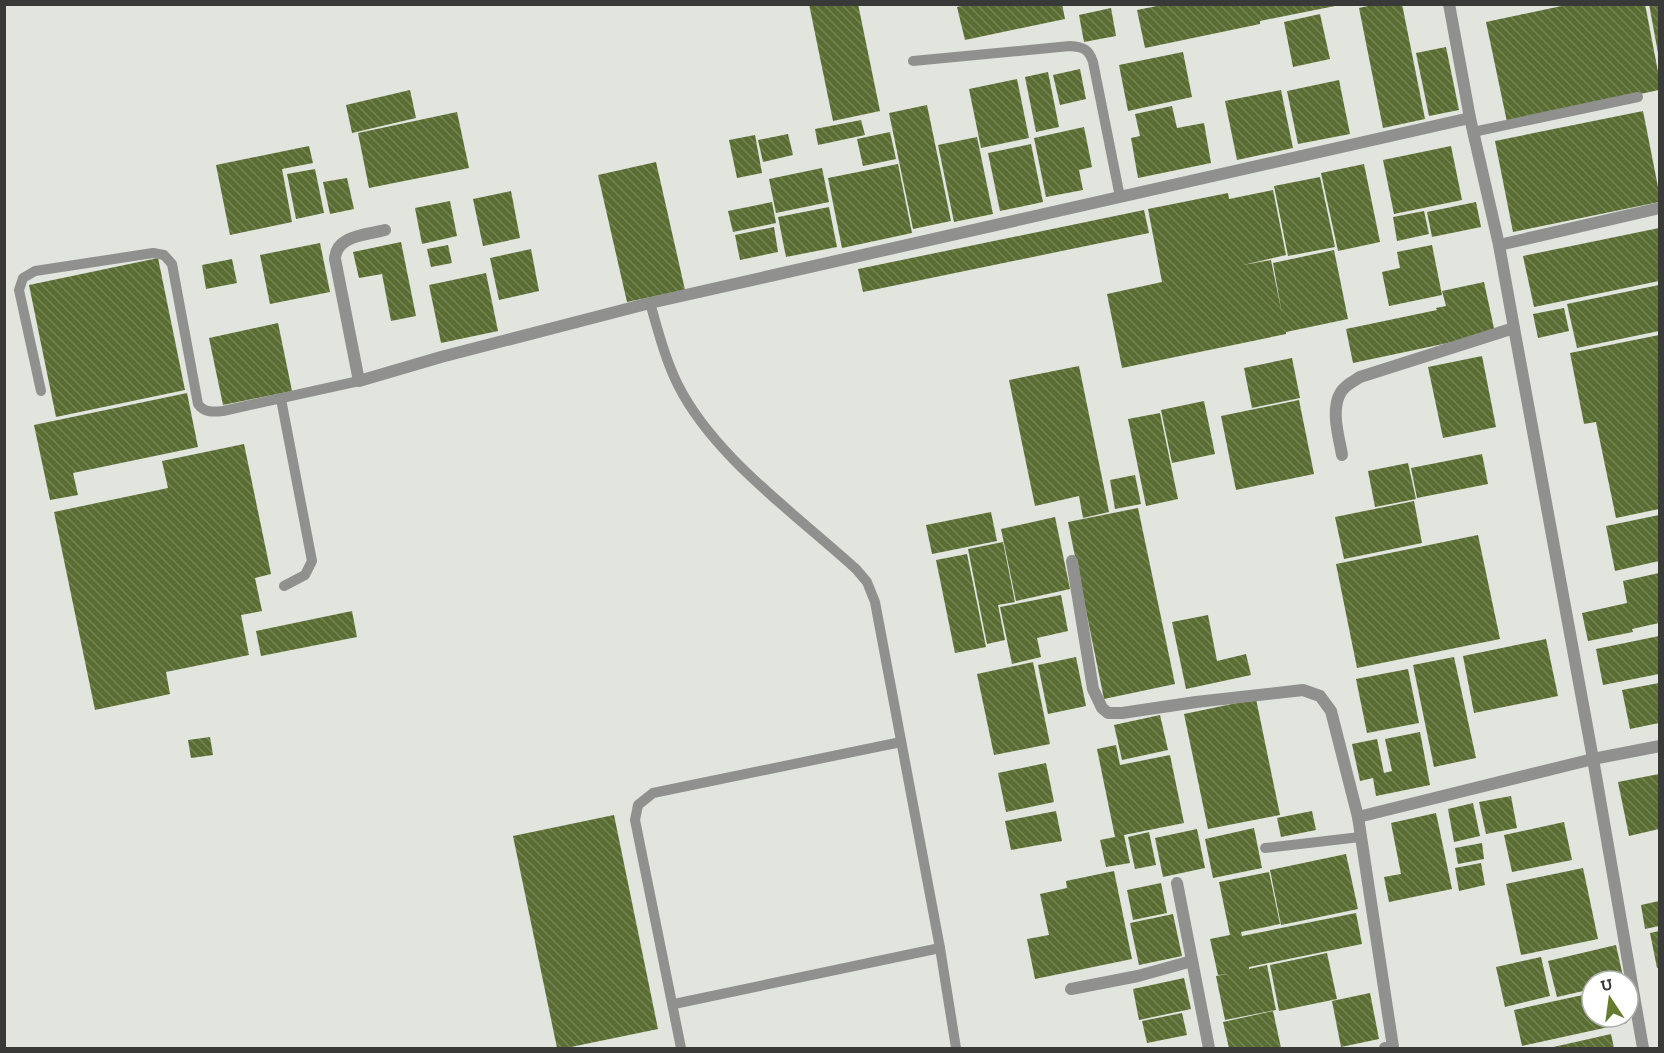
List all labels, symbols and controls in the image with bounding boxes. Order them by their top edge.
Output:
north arrow [1580,969,1640,1029]
text: U [1599,974,1615,995]

